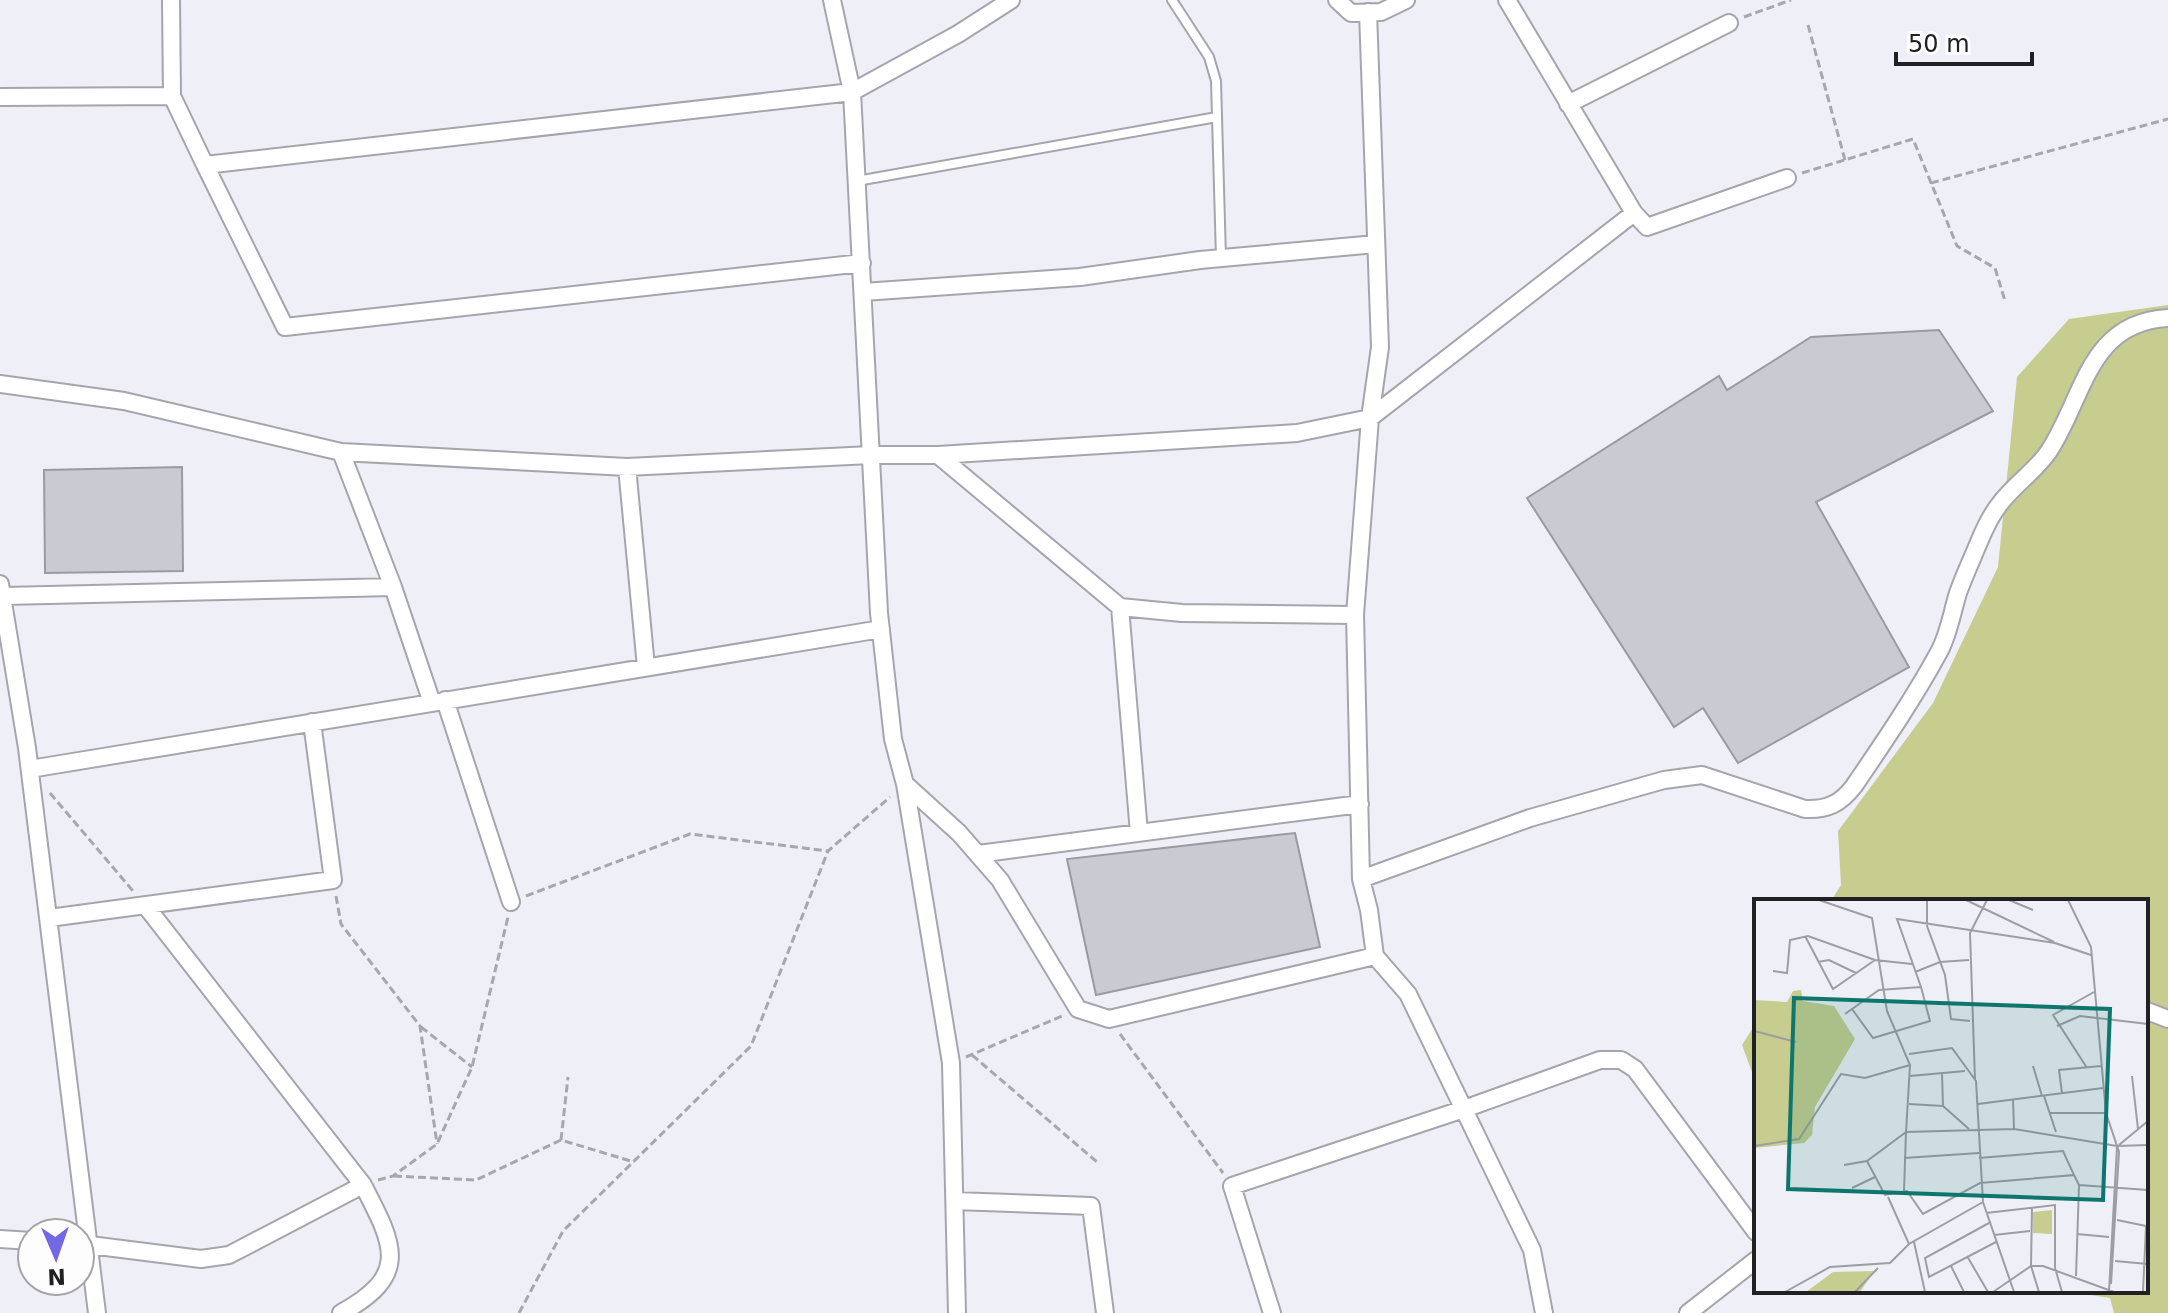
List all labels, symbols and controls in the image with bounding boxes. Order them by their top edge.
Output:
scale bar [1896,16,2032,66]
text: 50 m [1908,30,1970,58]
inset map [1754,899,2148,1293]
north arrow [16,1217,96,1297]
text: N [47,1264,66,1289]

